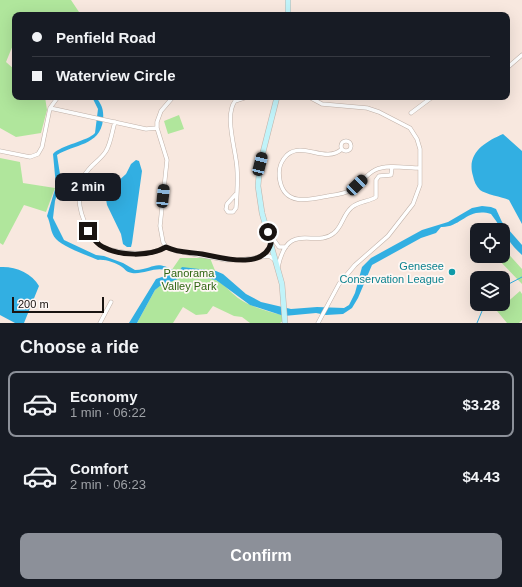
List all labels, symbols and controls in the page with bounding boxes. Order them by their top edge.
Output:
text: Penfield Road [56,29,156,46]
text: Waterview Circle [56,67,176,84]
car [251,151,269,177]
car [344,172,370,198]
callout: 2 min [55,173,121,201]
text: 2 min [71,179,105,194]
car [156,183,170,209]
route end [79,222,97,240]
route start [259,223,277,241]
map controls [470,223,510,311]
button: locate [470,223,510,263]
place label: Genesee Conservation League [339,260,444,285]
park label: Panorama Valley Park [162,267,217,292]
marker: Genesee Conservation League [447,267,457,277]
button: layers [470,271,510,311]
scale bar [12,295,104,314]
text: 200 m [18,298,49,310]
text: Choose a ride [20,337,139,357]
icon: car [22,386,58,422]
text: Economy [70,388,138,405]
text: $3.28 [462,396,500,413]
text: 1 min · 06:22 [70,405,146,420]
icon: car [22,458,58,494]
text: Comfort [70,460,128,477]
text: $4.43 [462,468,500,485]
text: 2 min · 06:23 [70,477,146,492]
button: Confirm [20,533,502,579]

